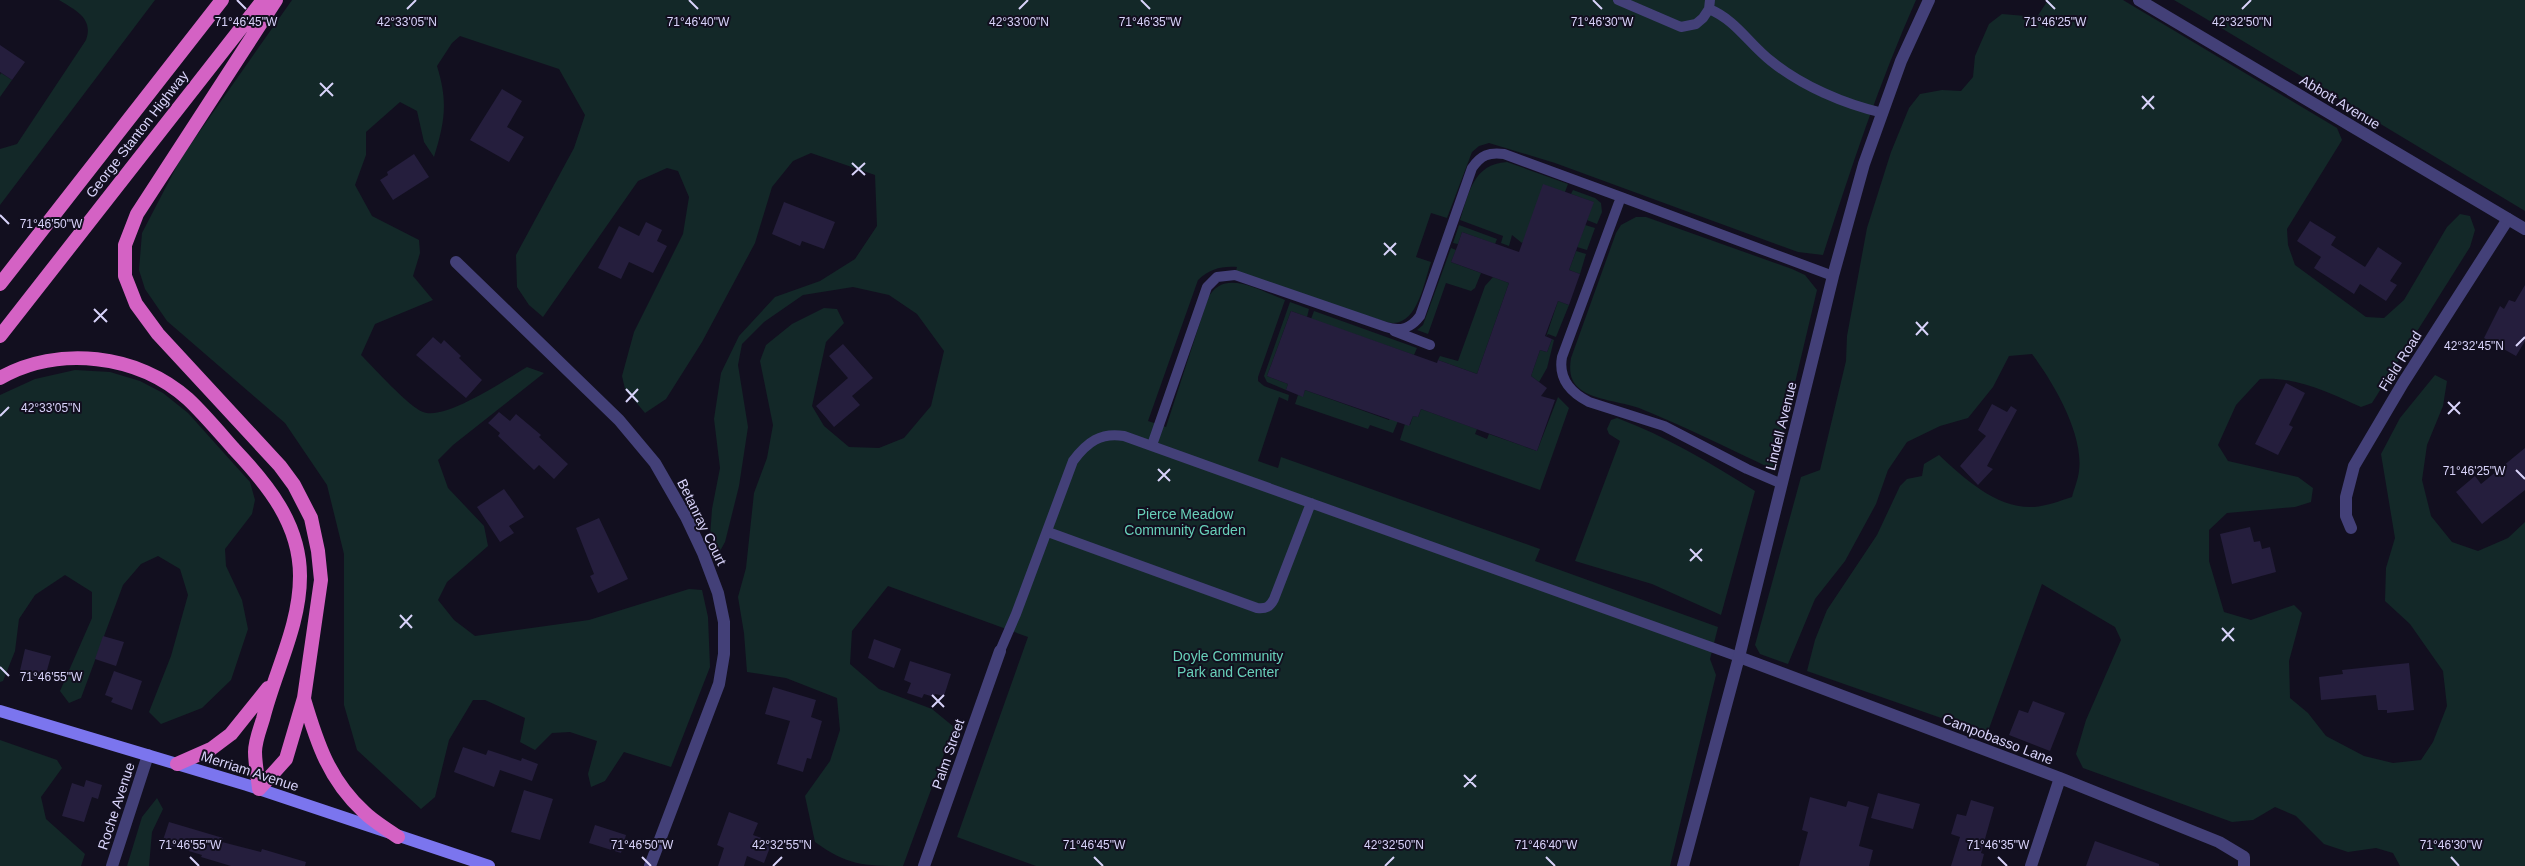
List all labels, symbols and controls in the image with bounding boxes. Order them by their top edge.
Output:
text: 71°46'45"W [215,15,278,29]
text: 42°33'05"N [377,15,437,29]
text: 71°46'40"W [667,15,730,29]
text: 42°33'00"N [989,15,1049,29]
text: 71°46'35"W [1119,15,1182,29]
text: 71°46'30"W [1571,15,1634,29]
text: 71°46'25"W [2024,15,2087,29]
text: 42°32'50"N [2212,15,2272,29]
street label: George Stanton Highway [83,67,191,201]
street label: Abbott Avenue [2297,72,2383,132]
text: 71°46'50"W [20,217,83,231]
street label: Field Road [2375,328,2425,394]
text: 42°32'45"N [2444,339,2504,353]
street label: Lindell Avenue [1762,380,1800,472]
text: 42°33'05"N [21,401,81,415]
text: 71°46'25"W [2443,464,2506,478]
street label: Betanray Court [674,476,730,568]
park label: Pierce Meadow Community Garden [1124,506,1246,538]
park label: Doyle Community Park and Center [1173,648,1283,680]
text: 71°46'55"W [20,670,83,684]
street label: Campobasso Lane [1940,710,2056,768]
street label: Palm Street [929,717,968,791]
street label: Merriam Avenue [199,748,301,794]
street label: Roche Avenue [94,760,138,852]
text: 71°46'55"W [159,838,222,852]
text: 71°46'50"W [611,838,674,852]
text: 42°32'55"N [752,838,812,852]
text: 71°46'45"W [1063,838,1126,852]
text: 42°32'50"N [1364,838,1424,852]
text: 71°46'40"W [1515,838,1578,852]
text: 71°46'35"W [1967,838,2030,852]
text: 71°46'30"W [2420,838,2483,852]

